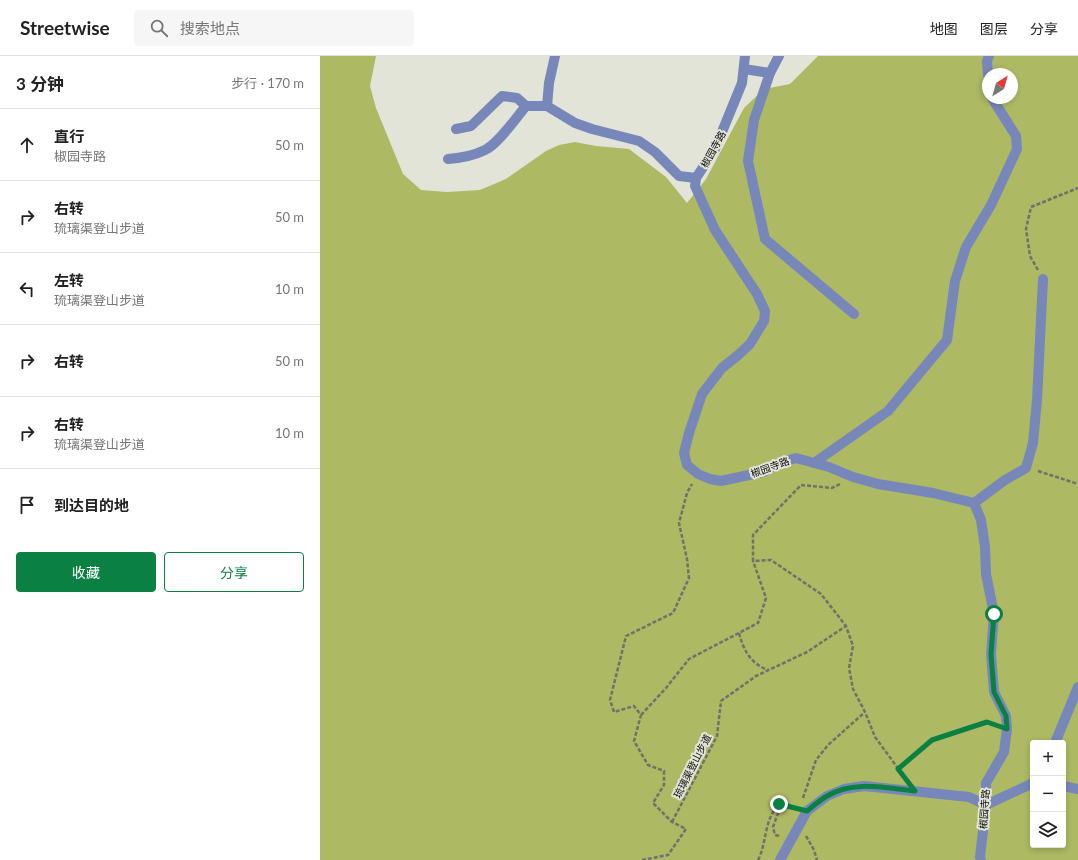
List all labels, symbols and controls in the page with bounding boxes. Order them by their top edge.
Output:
search box [134,10,414,46]
text: Streetwise [20,16,110,39]
icon: search [148,17,170,39]
text: 搜索地点 [180,19,240,37]
text: 地图 [930,20,958,37]
text: 图层 [980,20,1008,37]
text: 分享 [1030,20,1058,37]
north arrow [982,68,1018,104]
text: 3 分钟 [16,73,64,94]
text: 步行 · 170 m [231,75,304,91]
text: 直行 [54,127,84,145]
street label: 椒园寺路 [698,129,728,169]
icon: ahead [16,134,38,156]
text: 50 m [275,137,304,153]
text: 椒园寺路 [54,148,106,164]
text: 右转 [54,199,84,217]
icon: right [16,206,38,228]
text: 50 m [275,209,304,225]
text: 琉璃渠登山步道 [54,220,145,236]
text: 左转 [54,271,84,289]
icon: left [16,278,38,300]
text: 10 m [275,281,304,297]
text: 琉璃渠登山步道 [54,292,145,308]
icon: right [16,350,38,372]
text: 右转 [54,352,84,370]
text: 50 m [275,353,304,369]
text: 右转 [54,415,84,433]
icon: right [16,422,38,444]
text: 10 m [275,425,304,441]
text: 琉璃渠登山步道 [54,436,145,452]
street label: 椒园寺路 [749,455,791,479]
icon: arrive [16,494,38,516]
text: 到达目的地 [54,496,129,514]
button: 收藏 [16,552,156,592]
button: 分享 [164,552,304,592]
route start [985,605,1003,623]
street label: 琉璃渠登山步道 [671,732,713,800]
map controls [1030,740,1066,848]
button: + [1030,740,1066,776]
button: − [1030,776,1066,812]
street label: 椒园寺路 [977,789,991,829]
route end [770,795,788,813]
button: layers [1030,812,1066,848]

